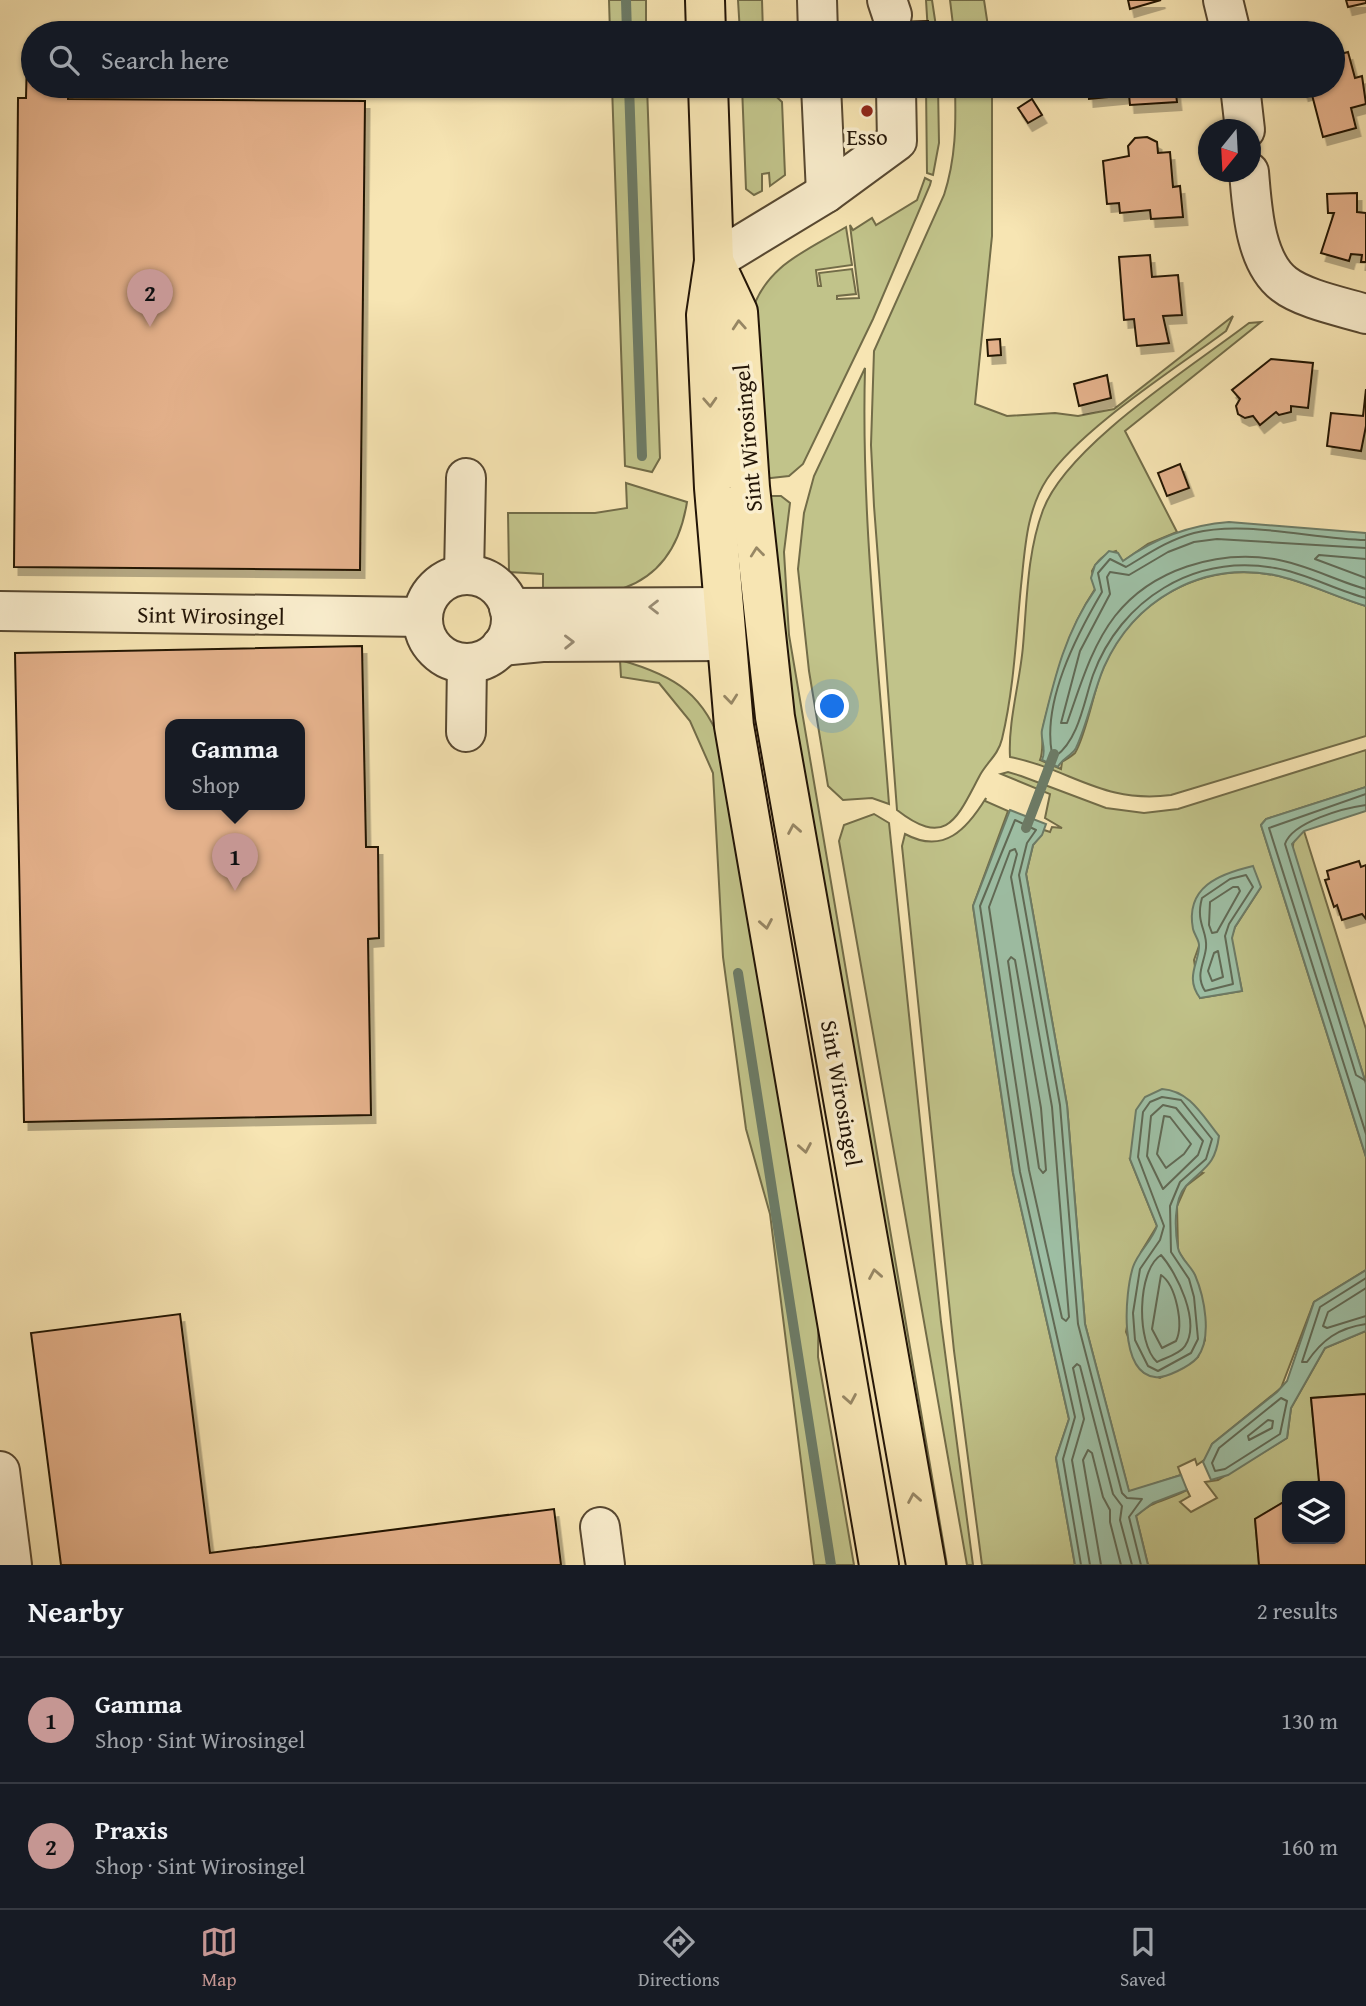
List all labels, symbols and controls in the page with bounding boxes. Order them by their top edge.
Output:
search box [21,21,1345,98]
text: Search here [101,40,229,79]
icon: search [45,41,83,79]
marker: Esso [859,103,875,119]
north arrow [1198,119,1261,182]
place label: Esso [846,120,888,153]
pin: 2 [127,269,173,327]
one-way arrow [732,319,747,330]
street label: Sint Wirosingel [724,363,770,513]
one-way arrow [702,397,717,408]
one-way arrow [750,546,765,558]
street label: Sint Wirosingel [137,597,285,633]
one-way arrow [648,599,659,615]
one-way arrow [564,634,575,650]
your location [815,689,849,723]
one-way arrow [723,694,738,705]
popup [165,719,305,810]
text: Gamma [191,729,279,768]
text: Shop [191,768,240,801]
one-way arrow [787,823,802,834]
pin: 1 [212,833,258,891]
one-way arrow [758,918,773,930]
street label: Sint Wirosingel [813,1017,871,1169]
one-way arrow [797,1142,812,1154]
one-way arrow [868,1268,883,1280]
one-way arrow [842,1393,857,1405]
map controls [1282,1481,1345,1544]
button: layers [1282,1481,1345,1544]
one-way arrow [908,1492,923,1504]
text: Nearby [28,1589,124,1633]
text: 2 results [1257,1594,1338,1627]
text: Gamma [95,1684,182,1723]
text: 1 [45,1704,57,1737]
text: 130 m [1281,1704,1338,1737]
text: Shop · Sint Wirosingel [95,1723,305,1756]
text: Praxis [95,1810,168,1849]
text: 2 [45,1830,57,1863]
text: 160 m [1281,1830,1338,1863]
text: Shop · Sint Wirosingel [95,1849,305,1882]
tab: Map [200,1923,238,1993]
tab: Directions [638,1923,720,1993]
tab: Saved [1120,1923,1166,1993]

